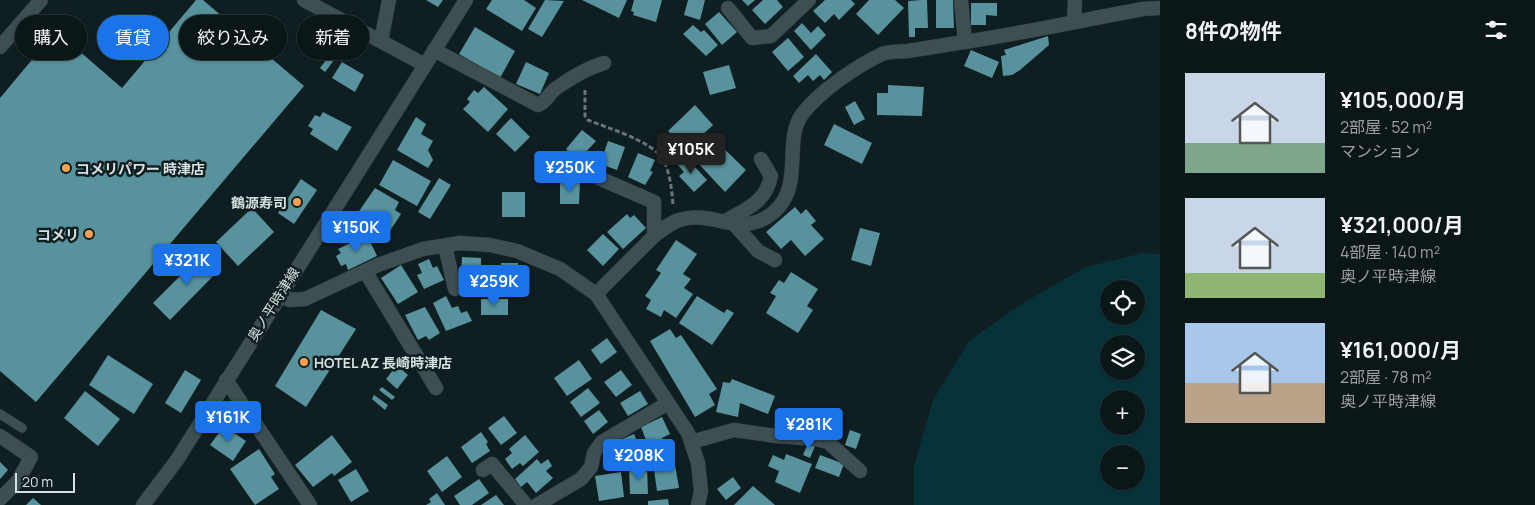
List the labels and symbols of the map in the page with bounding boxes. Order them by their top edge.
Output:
pin: ¥105K [656,132,726,175]
pin: ¥250K [535,150,605,193]
place label: コメリパワー 時津店 [76,159,205,178]
marker: コメリパワー 時津店 [60,162,72,174]
place label: 鶴源寿司 [231,193,287,212]
marker: 鶴源寿司 [291,196,303,208]
pin: ¥150K [321,210,391,253]
place label: コメリ [37,225,79,244]
marker: コメリ [83,228,95,240]
pin: ¥321K [152,244,222,286]
street label: 奥ノ平時津線 [243,263,303,345]
pin: ¥259K [459,264,529,307]
place label: HOTEL AZ 長崎時津店 [314,353,452,372]
marker: HOTEL AZ 長崎時津店 [298,356,310,368]
pin: ¥161K [193,400,263,443]
pin: ¥281K [774,408,844,450]
pin: ¥208K [604,438,674,481]
scale bar [15,470,75,493]

